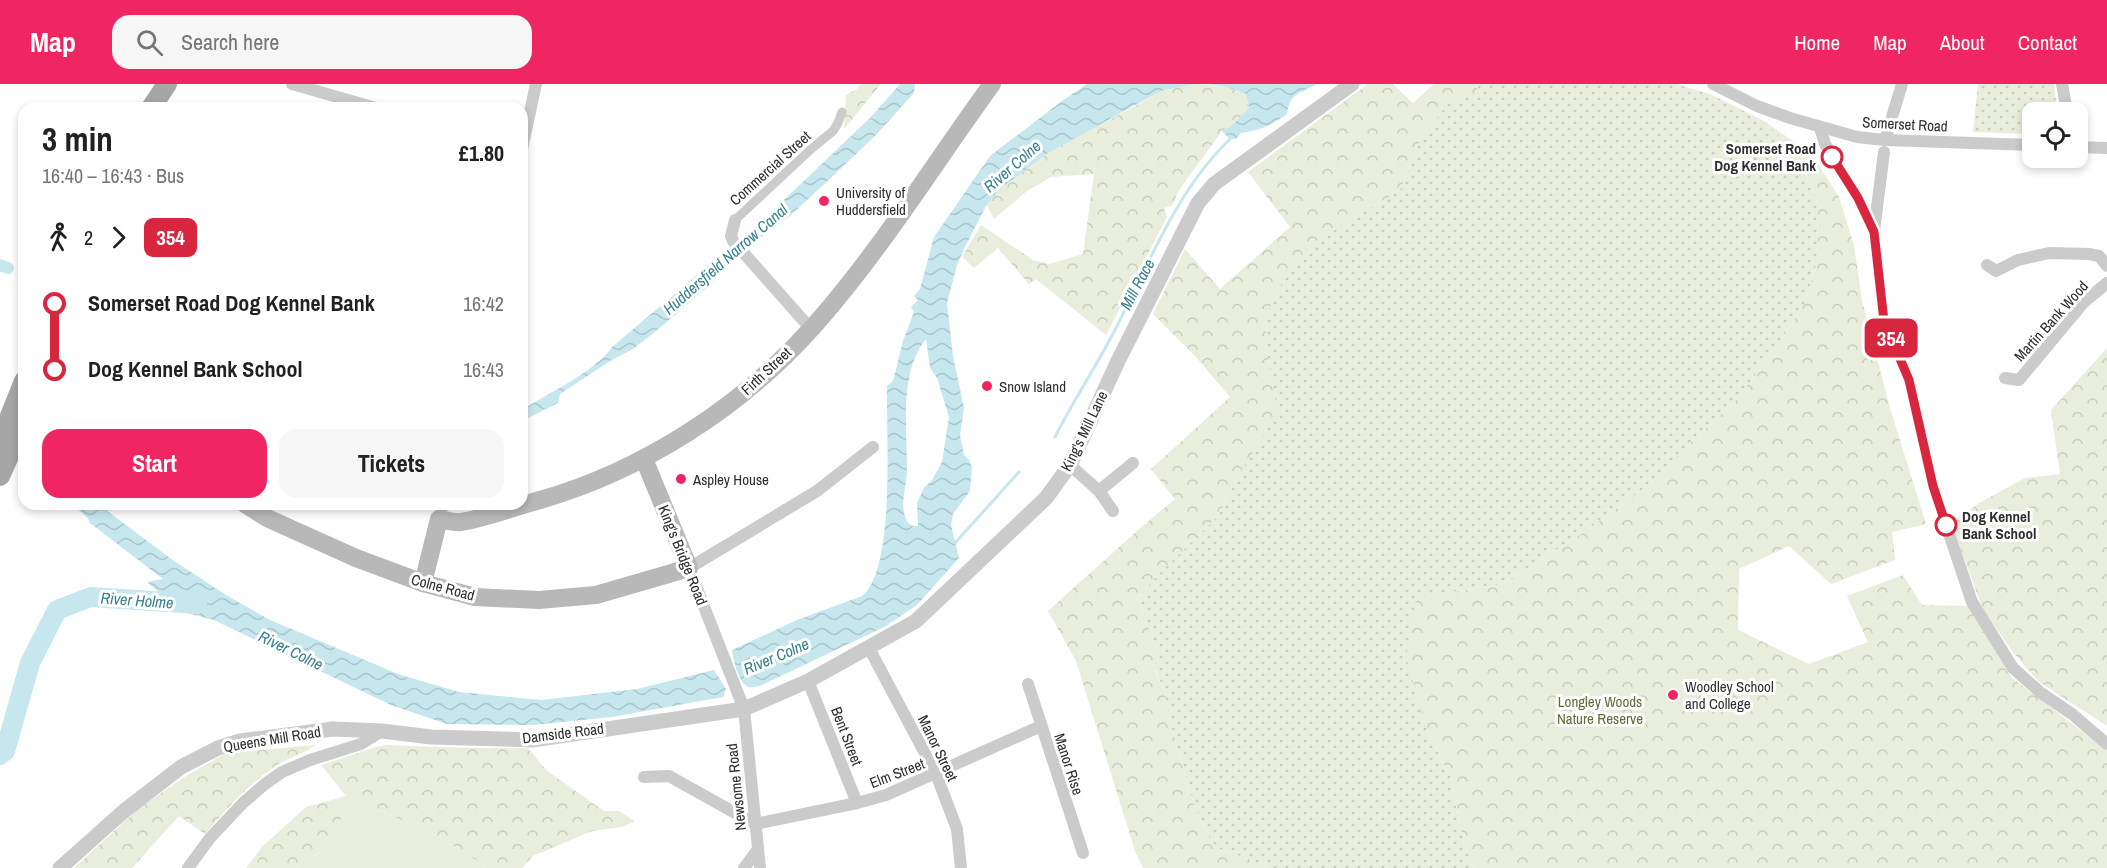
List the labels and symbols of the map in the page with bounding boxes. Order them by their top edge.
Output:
street label: Somerset Road [1862,111,1948,137]
street label: Commercial Street [725,126,816,210]
water label: River Colne [979,135,1045,197]
place label: Somerset Road Dog Kennel Bank [1714,138,1816,176]
marker: Somerset Road Dog Kennel Bank [1821,146,1843,168]
place label: University of Huddersfield [836,182,906,220]
marker: University of Huddersfield [817,194,831,208]
water label: Huddersfield Narrow Canal [658,198,793,319]
water label: Mill Race [1114,255,1160,313]
street label: Martin Bank Wood [2009,276,2093,366]
line badge: 354 [1856,318,1926,358]
street label: Firth Street [736,342,796,400]
place label: Snow Island [999,376,1066,397]
marker: Snow Island [980,379,994,393]
street label: King's Mill Lane [1055,387,1113,475]
place label: Aspley House [692,469,769,490]
marker: Aspley House [674,472,688,486]
street label: King's Bridge Road [653,502,713,608]
place label: Dog Kennel Bank School [1962,506,2037,544]
marker: Dog Kennel Bank School [1935,514,1957,536]
street label: Colne Road [409,568,477,606]
water label: River Holme [100,586,174,614]
water label: River Colne [255,625,327,675]
water label: River Colne [740,632,812,680]
place label: Woodley School and College [1685,676,1774,714]
marker: Woodley School and College [1666,688,1680,702]
park label: Longley Woods Nature Reserve [1557,691,1643,729]
street label: Bent Street [826,704,868,769]
street label: Manor Street [913,711,963,785]
street label: Damside Road [521,718,605,748]
street label: Queens Mill Road [222,721,322,757]
street label: Manor Rise [1049,731,1089,798]
street label: Newsome Road [721,742,751,832]
street label: Elm Street [866,753,928,793]

